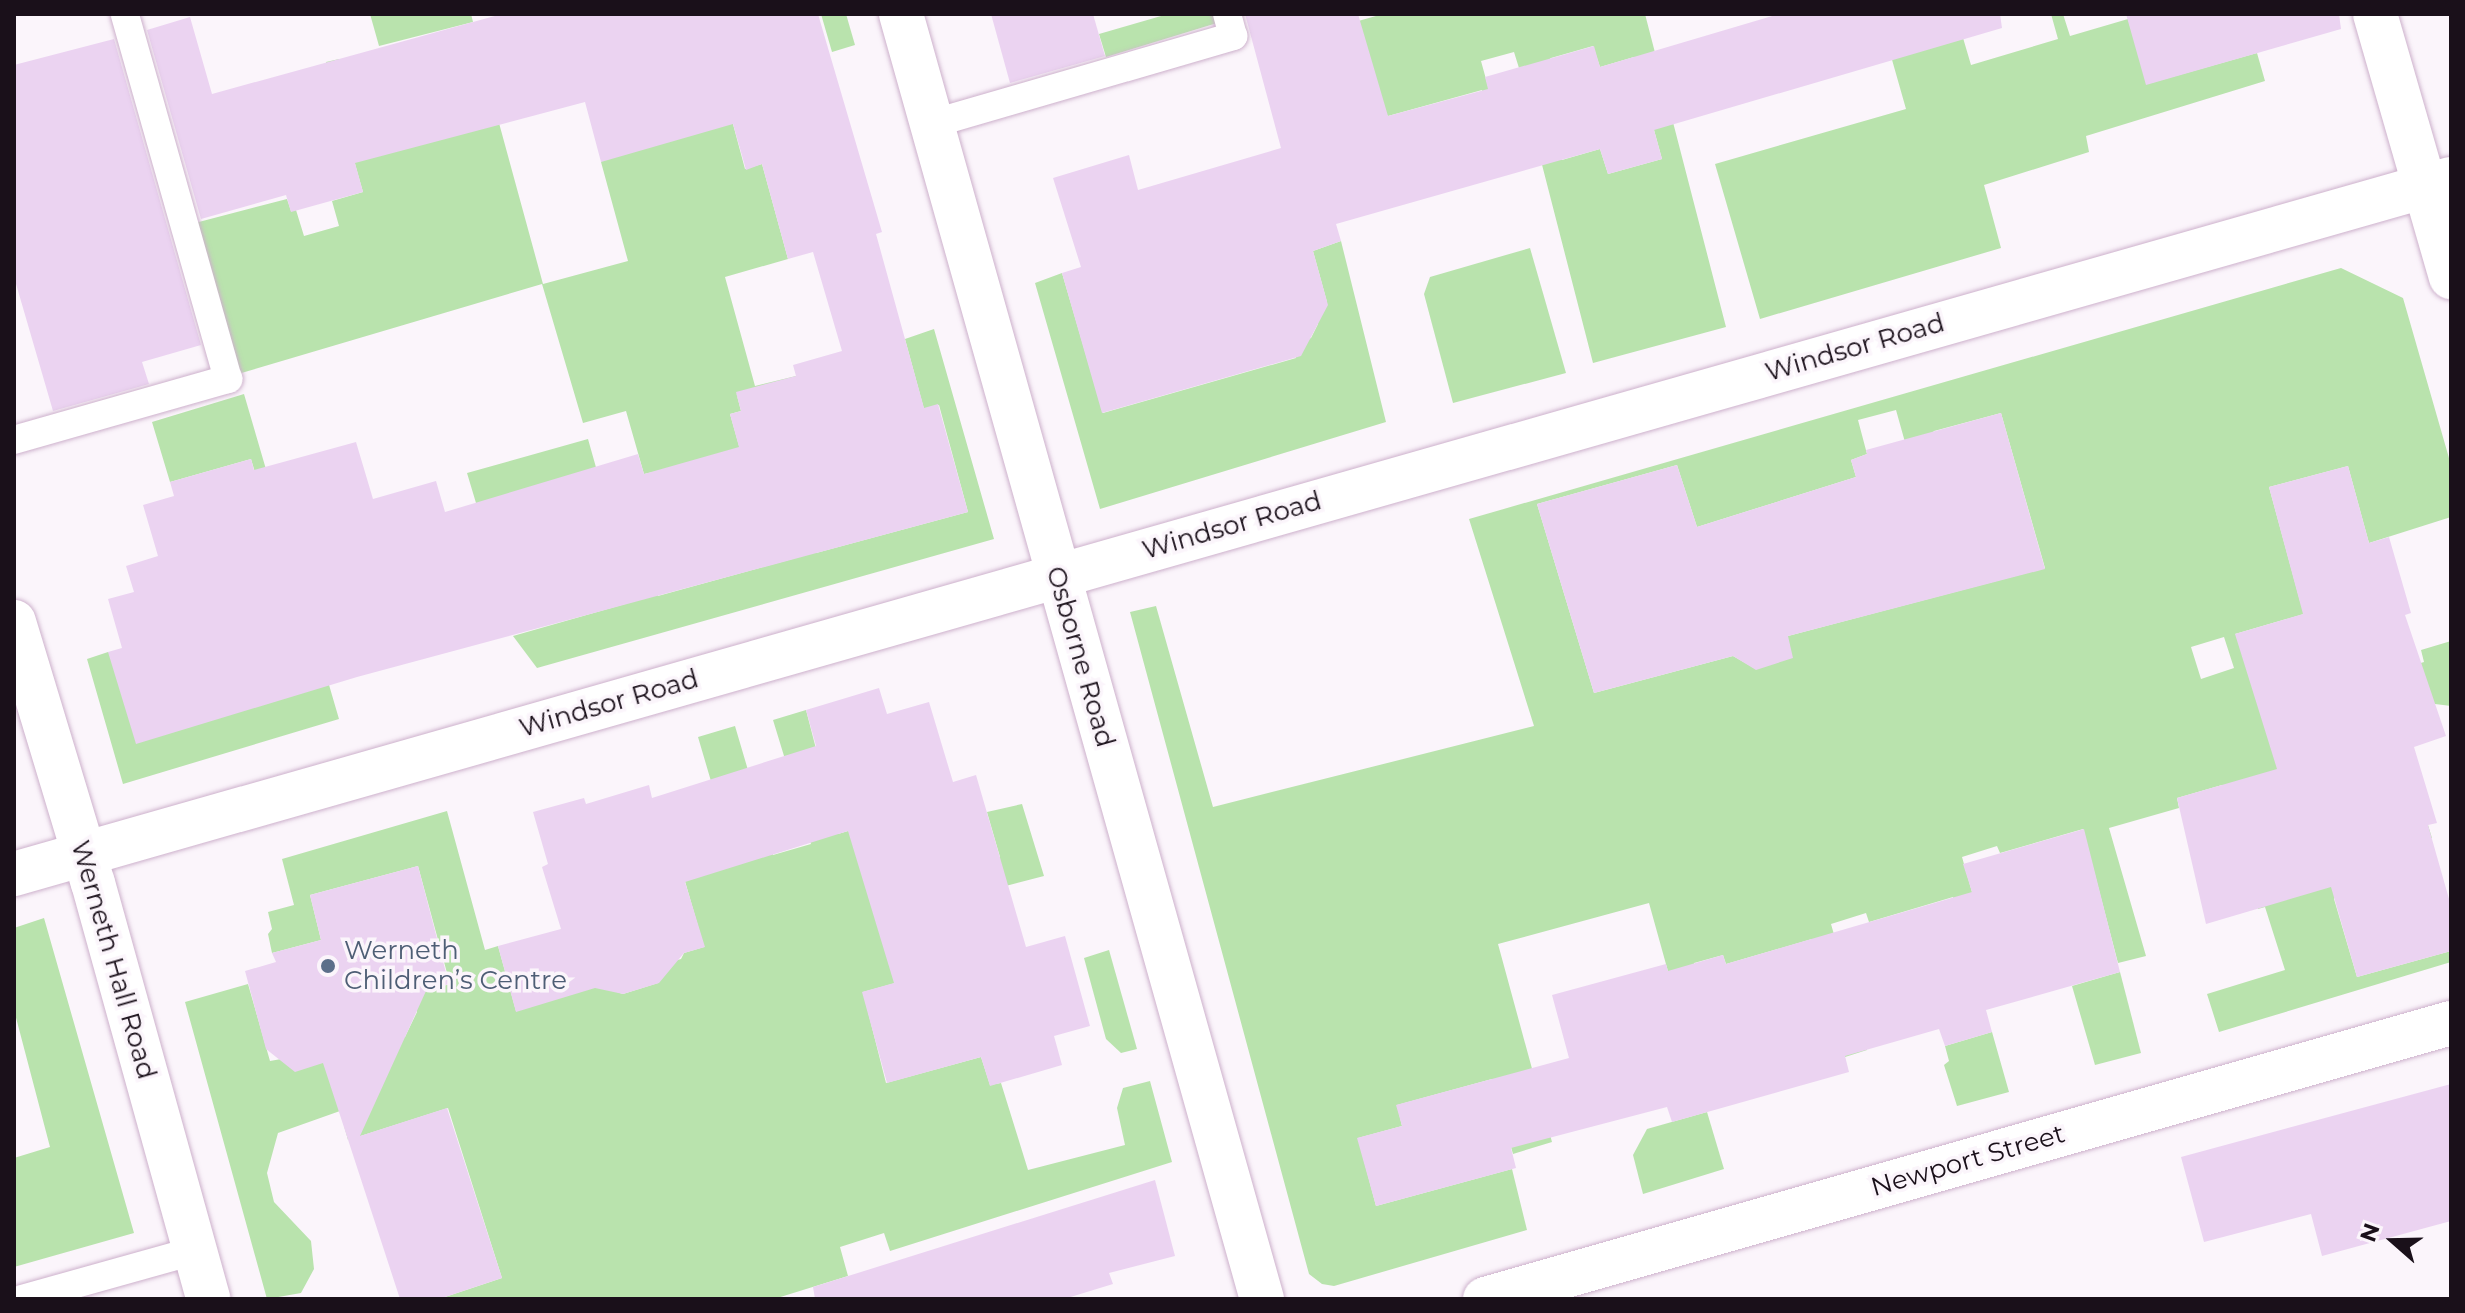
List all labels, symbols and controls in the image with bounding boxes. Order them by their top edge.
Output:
street label: Windsor Road [1762,308,1948,388]
street label: Windsor Road [1139,486,1325,566]
street label: Osborne Road [1039,563,1121,751]
street label: Windsor Road [516,664,702,744]
street label: Werneth Hall Road [64,837,162,1083]
place label: Werneth Children’s Centre [344,935,567,996]
marker: Werneth Children’s Centre [319,957,337,975]
street label: Newport Street [1867,1118,2069,1204]
north arrow [2353,1201,2433,1281]
text: N [2354,1220,2386,1246]

